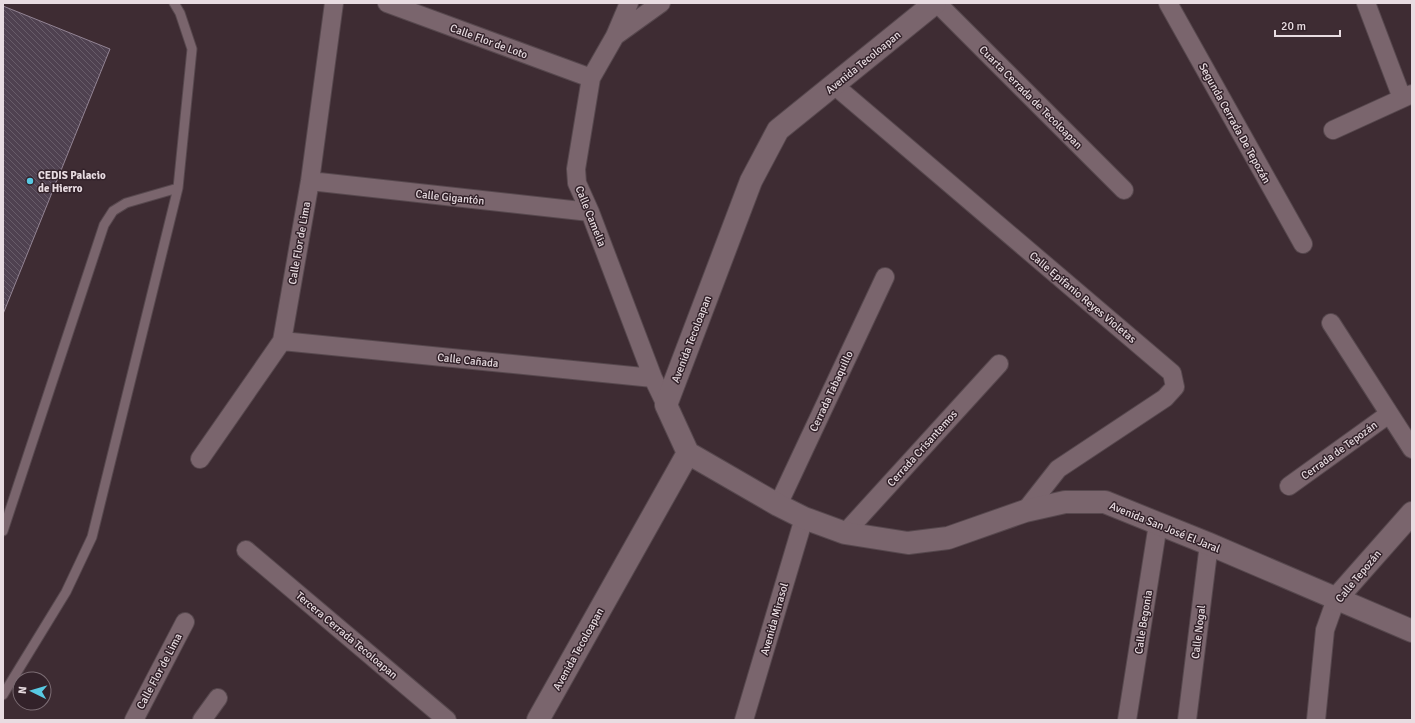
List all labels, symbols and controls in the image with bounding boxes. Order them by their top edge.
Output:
scale bar [1275,12,1340,38]
text: 20 m [1281,19,1306,34]
street label: Calle Flor de Loto [448,21,530,62]
street label: Avenida Tecoloapan [823,28,903,97]
street label: Cuarta Cerrada de Tecoloapan [976,43,1085,152]
street label: Segunda Cerrada De Tepozán [1196,61,1273,186]
place label: CEDIS Palacio de Hierro [38,169,106,195]
marker: CEDIS Palacio de Hierro [25,176,35,186]
street label: Calle Camelia [572,184,609,249]
street label: Calle Gigantón [415,187,485,208]
street label: Calle Flor de Lima [286,200,313,286]
street label: Calle Epifanio Reyes Violetas [1027,249,1139,346]
street label: Avenida Tecoloapan [669,294,714,385]
street label: Cerrada Tabaquillo [807,348,856,434]
street label: Calle Cañada [437,351,500,370]
street label: Cerrada Crisantemos [885,407,960,489]
street label: Cerrada de Tepozán [1299,418,1380,482]
street label: Avenida San José El Jaral [1108,499,1222,556]
street label: Calle Tepozán [1333,548,1384,605]
street label: Avenida Mirasol [758,581,791,657]
street label: Tercera Cerrada Tecoloapan [293,589,400,682]
street label: Calle Begonia [1132,589,1155,655]
street label: Calle Nogal [1189,604,1208,660]
street label: Avenida Tecoloapan [550,606,607,693]
street label: Calle Flor de Lima [134,631,185,711]
north arrow [12,671,52,711]
text: N [16,686,29,695]

